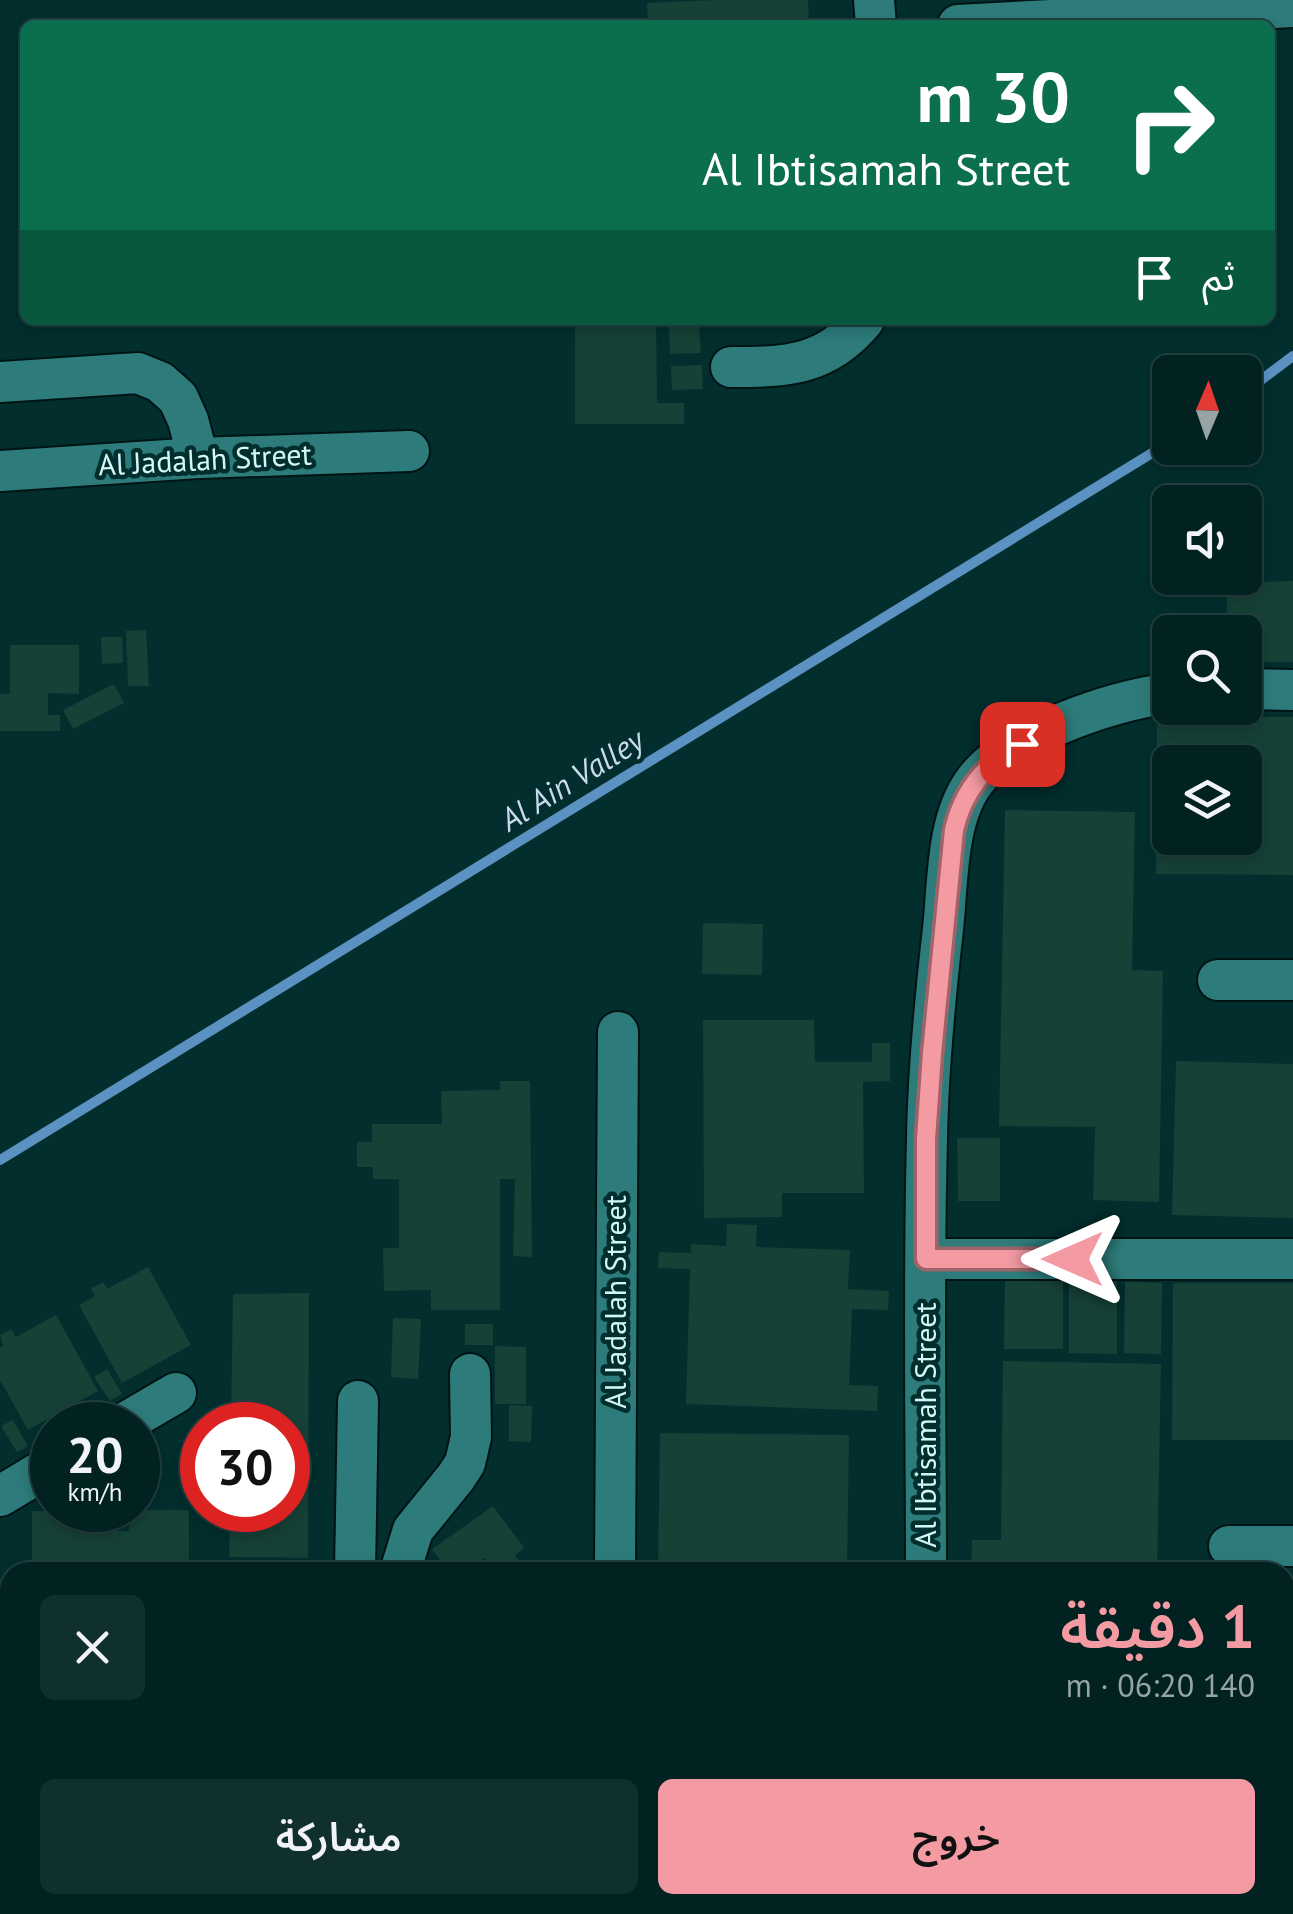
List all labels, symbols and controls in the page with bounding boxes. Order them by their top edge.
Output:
text: 30 m [917,51,1070,141]
icon: right [1105,60,1235,190]
text: Al Ibtisamah Street [702,139,1070,197]
icon: arrive [1127,250,1182,305]
text: ثم [1202,251,1235,300]
north arrow [1152,355,1262,465]
map controls [1152,355,1262,855]
street label: Al Jadalah Street [97,433,313,484]
button: sound [1152,485,1262,595]
button: search [1152,615,1262,725]
pin [980,702,1065,787]
water label: Al Ain Valley [490,717,653,841]
icon: arrive [995,717,1050,772]
button: layers [1152,745,1262,855]
street label: Al Jadalah Street [595,1195,634,1409]
position arrow [1021,1207,1125,1311]
street label: Al Ibtisamah Street [905,1302,944,1548]
speed limit sign: 30 [180,1402,310,1532]
text: 20 [67,1422,123,1487]
text: km/h [68,1476,122,1508]
text: 1 دقيقة [1060,1587,1255,1665]
button: close [40,1595,145,1700]
text: 140 m · 06:20 [1066,1664,1255,1706]
button: مشاركة [40,1779,638,1894]
button: خروج [658,1779,1255,1894]

